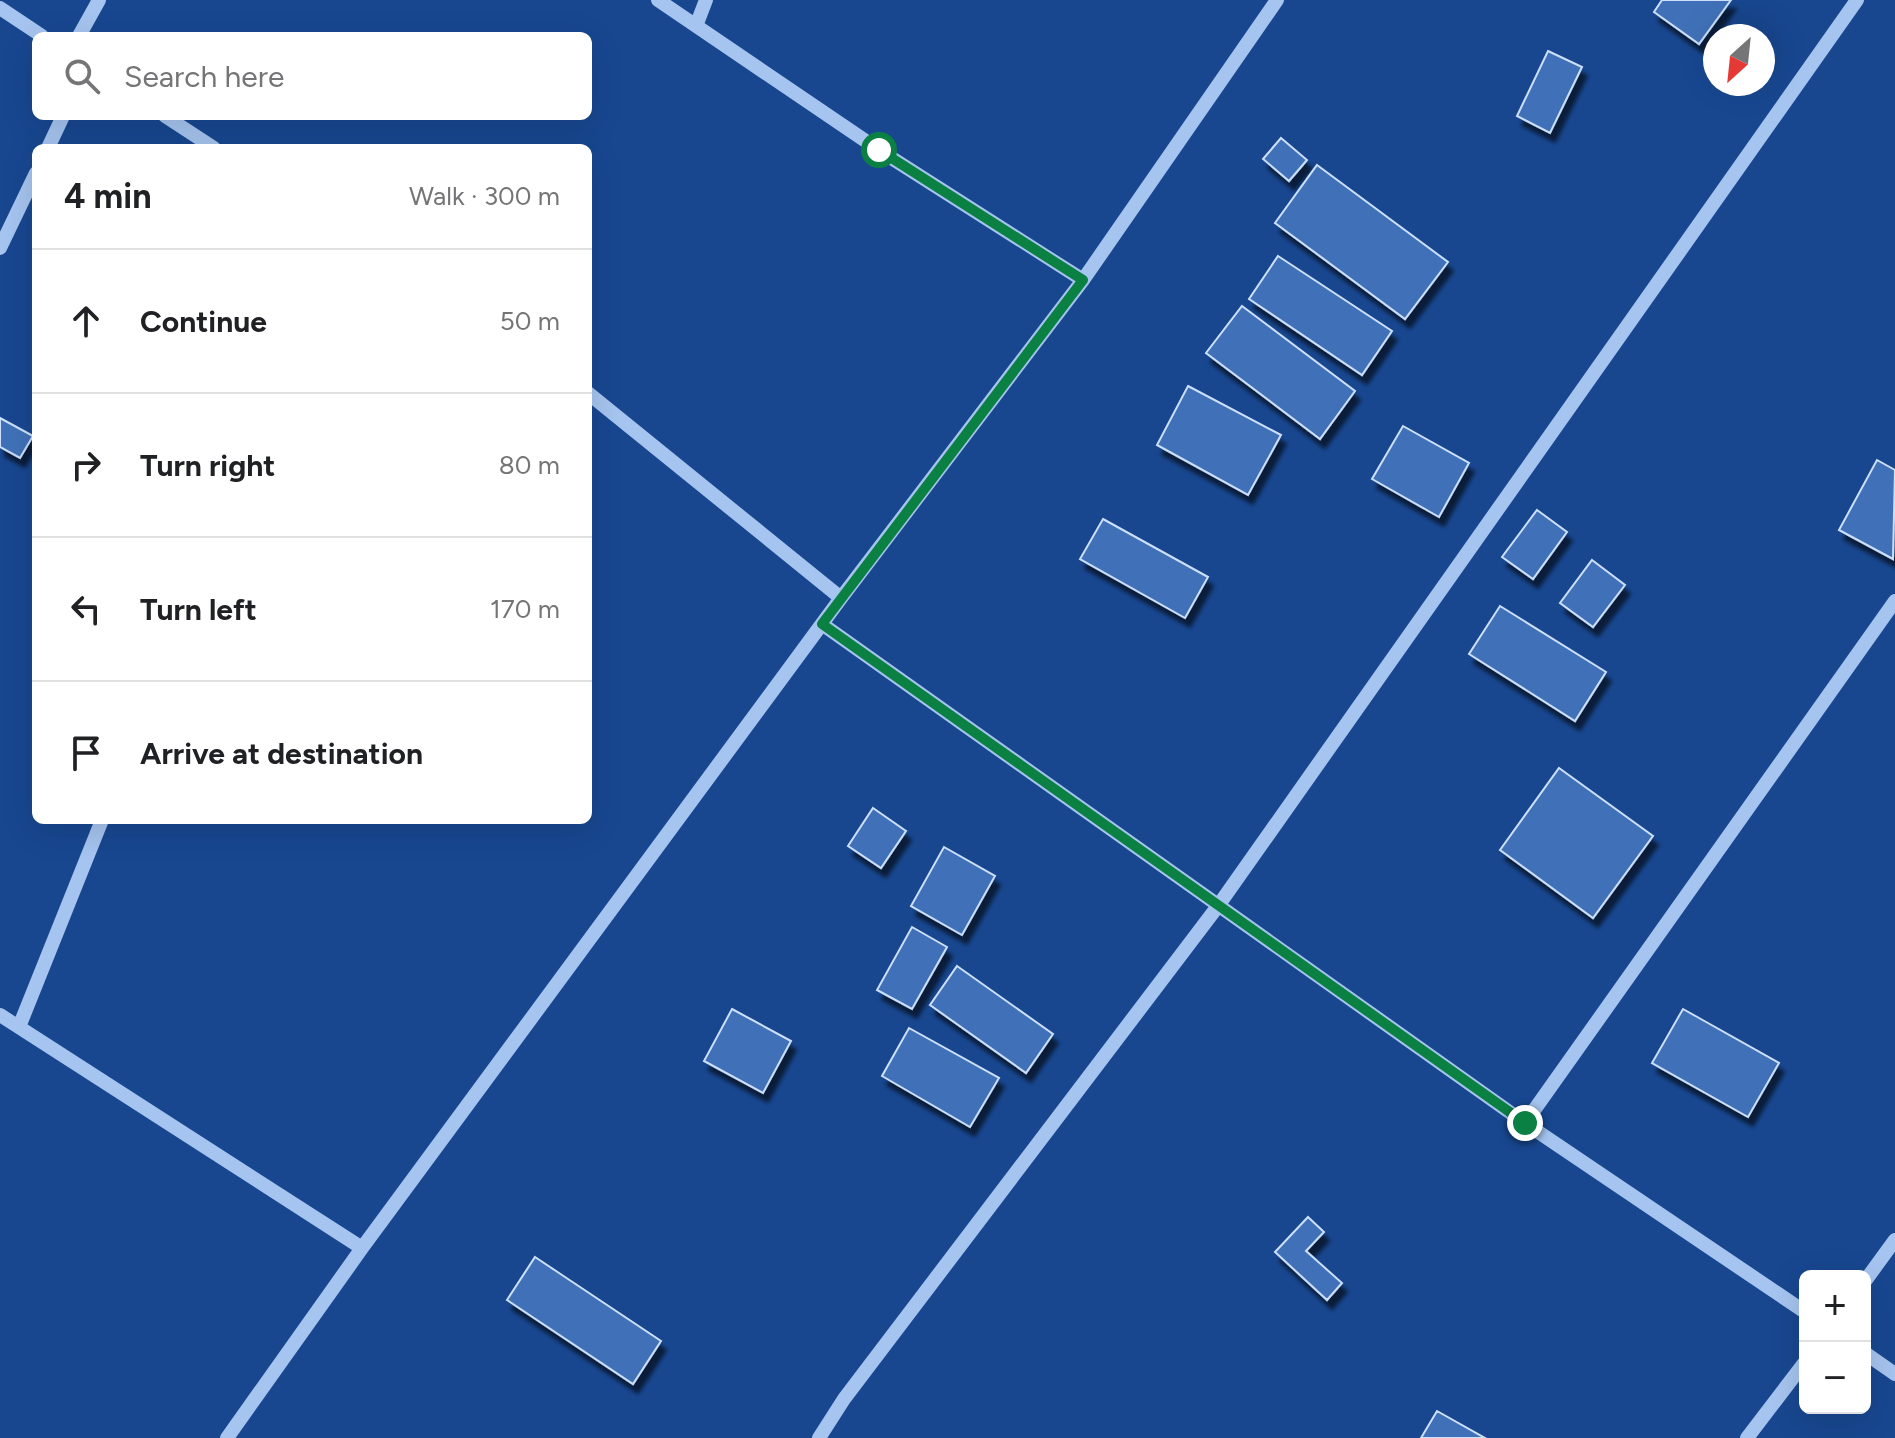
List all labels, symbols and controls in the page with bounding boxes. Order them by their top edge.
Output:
north arrow [1703,24,1775,96]
search box [32,32,592,120]
icon: search [60,54,104,98]
text: Search here [124,58,284,95]
route start [861,132,897,168]
text: 4 min [64,176,151,217]
text: Walk · 300 m [409,180,560,212]
icon: ahead [64,299,108,343]
text: Continue [140,303,267,340]
text: 50 m [500,305,560,337]
icon: right [64,443,108,487]
text: Turn right [140,447,275,484]
text: 80 m [499,449,560,481]
icon: left [64,587,108,631]
text: Turn left [140,591,257,628]
text: 170 m [490,593,560,625]
icon: arrive [64,731,108,775]
text: Arrive at destination [140,735,423,772]
route end [1507,1105,1543,1141]
map controls [1799,1270,1871,1414]
button: + [1799,1270,1871,1342]
button: − [1799,1342,1871,1414]

